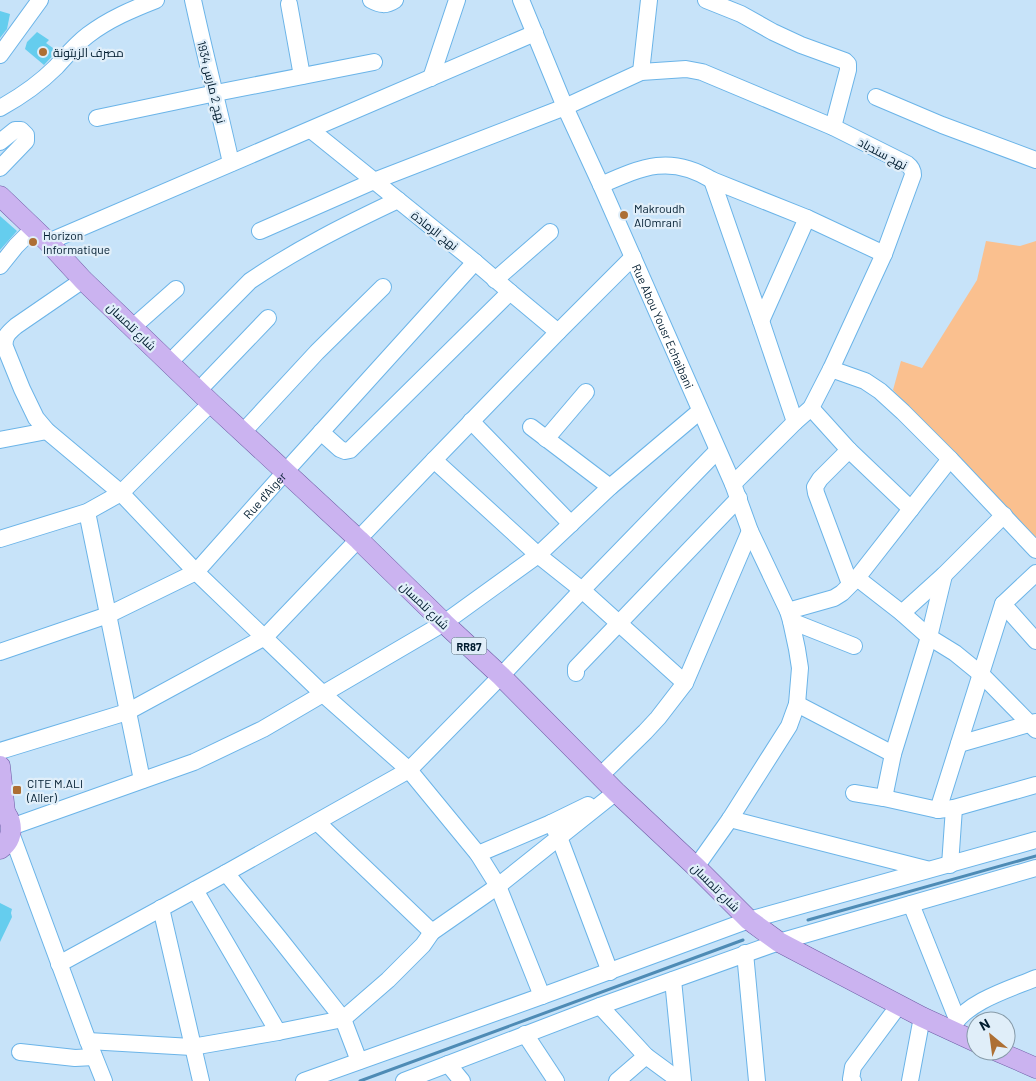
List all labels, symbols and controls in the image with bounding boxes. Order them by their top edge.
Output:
street label: نهج 2 مارس 1934 [193,39,229,125]
place label: مصرف الزيتونة [53,45,124,60]
marker: مصرف الزيتونة [37,46,49,58]
street label: نهج سندباد [855,134,910,174]
place label: Makroudh AlOmrani [634,201,685,229]
street label: نهج الرمادة [408,207,461,254]
marker: Makroudh AlOmrani [618,209,630,221]
place label: Horizon Informatique [43,228,110,256]
marker: Horizon Informatique [27,236,39,248]
street label: Rue Abou Yousr Echaibani [630,262,697,391]
street label: شارع تلمسان [103,299,159,354]
street label: Rue d'Aiger [240,469,289,521]
street label: شارع تلمسان [396,578,452,633]
road number: RR87 [452,637,486,654]
place label: CITE M.ALI (Aller) [26,776,83,804]
marker: CITE M.ALI (Aller) [11,784,23,796]
street label: شارع تلمسان [688,860,743,916]
north arrow [966,1011,1016,1061]
text: N [976,1015,993,1034]

